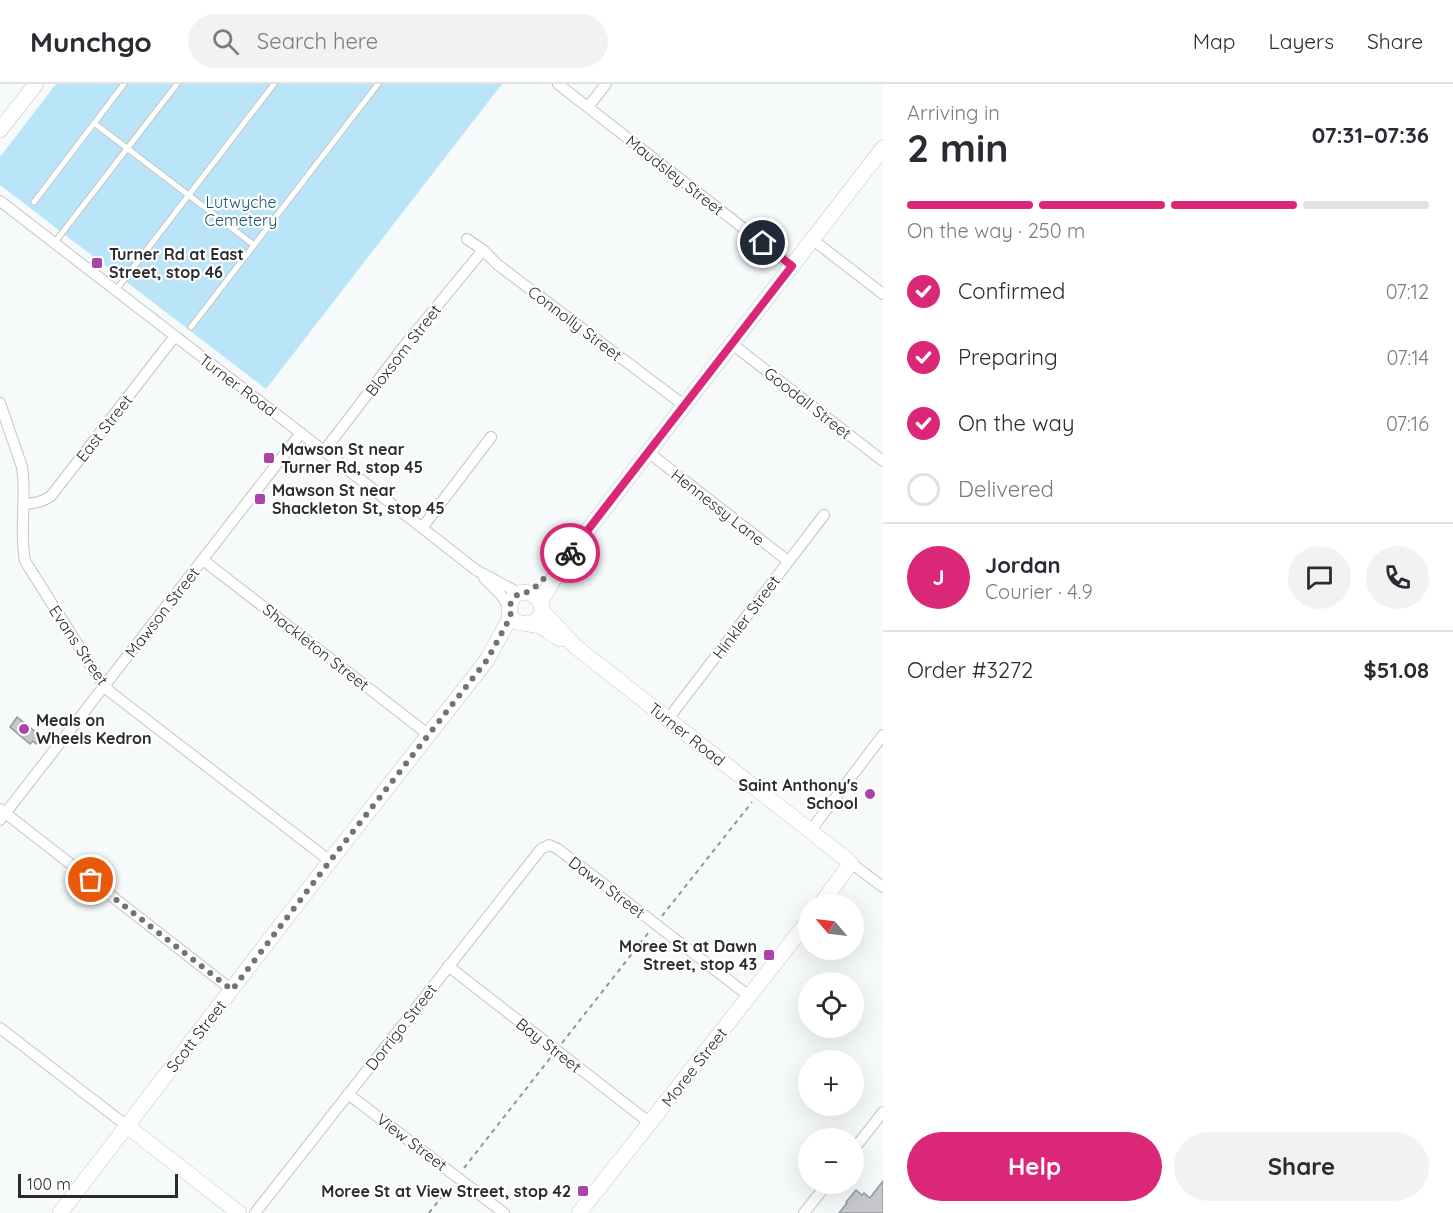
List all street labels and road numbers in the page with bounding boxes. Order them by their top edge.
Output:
street label: Maudsley Street [622,131,728,219]
street label: Connolly Street [524,281,626,365]
street label: Bloxsom Street [361,300,445,400]
street label: Turner Road [195,349,281,421]
street label: Goodall Street [760,363,856,443]
street label: East Street [72,390,136,466]
street label: Hennessy Lane [667,464,769,550]
street label: Mawson Street [120,563,204,661]
street label: Hinkler Street [708,571,784,663]
street label: Shackleton Street [259,599,373,695]
street label: Evans Street [45,601,113,689]
street label: Turner Road [645,698,729,770]
street label: Dawn Street [565,852,649,922]
street label: Dorrigo Street [361,980,441,1074]
street label: Scott Street [162,996,230,1076]
street label: Bay Street [512,1013,586,1077]
street label: Moree Street [657,1023,731,1111]
street label: View Street [373,1109,451,1175]

